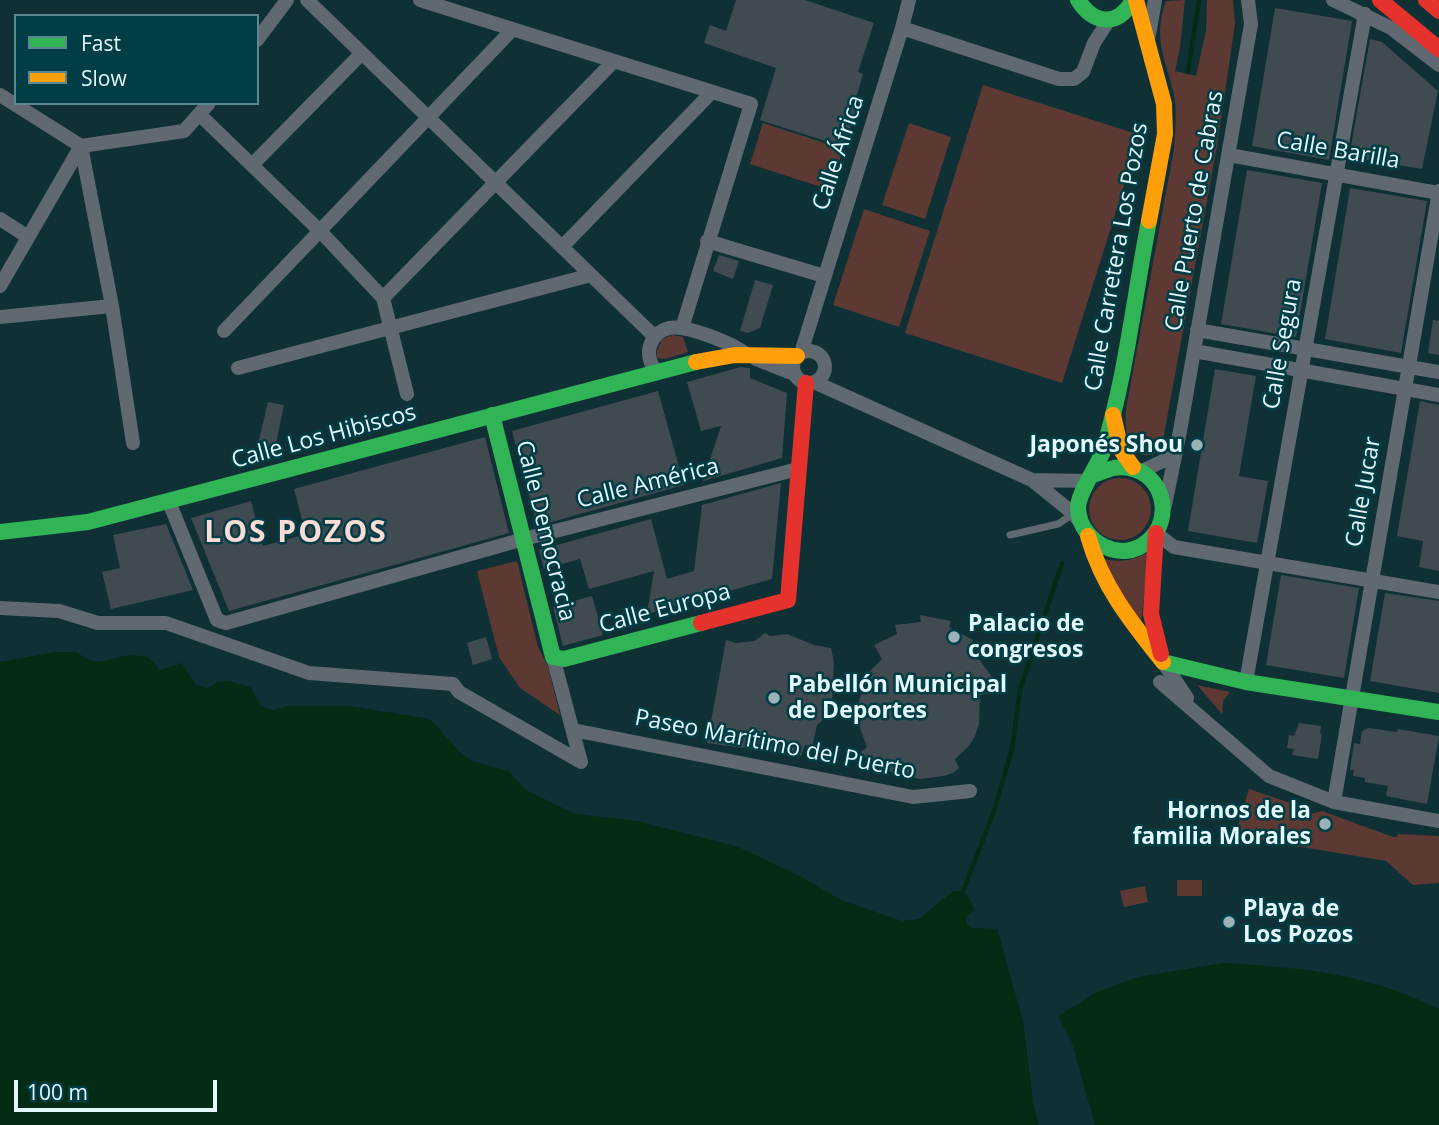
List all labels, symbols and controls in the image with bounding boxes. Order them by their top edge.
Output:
legend [14,14,259,105]
text: Fast [81,29,121,57]
text: Slow [81,64,127,92]
street label: Calle Puerto de Cabras [1160,89,1230,333]
street label: Calle África [807,92,871,214]
street label: Calle Carretera Los Pozos [1080,121,1154,393]
street label: Calle Barilla [1274,127,1402,175]
street label: Calle Segura [1258,277,1308,411]
street label: Calle Los Hibiscos [229,399,419,475]
place label: Japonés Shou [1029,431,1183,459]
street label: Calle Jucar [1341,435,1387,549]
marker: Japonés Shou [1189,437,1205,453]
street label: Calle Democracia [509,438,581,624]
street label: Calle América [574,453,722,515]
district label: LOS POZOS [205,515,387,551]
street label: Calle Europa [596,578,734,640]
place label: Palacio de congresos [968,610,1084,664]
marker: Palacio de congresos [946,629,962,645]
place label: Pabellón Municipal de Deportes [788,671,1007,725]
marker: Pabellón Municipal de Deportes [766,690,782,706]
street label: Paseo Marítimo del Puerto [632,704,918,786]
place label: Hornos de la familia Morales [1132,797,1311,851]
marker: Hornos de la familia Morales [1317,816,1333,832]
place label: Playa de Los Pozos [1243,895,1353,949]
marker: Playa de Los Pozos [1221,914,1237,930]
scale bar [18,1066,220,1110]
text: 100 m [27,1078,88,1106]

